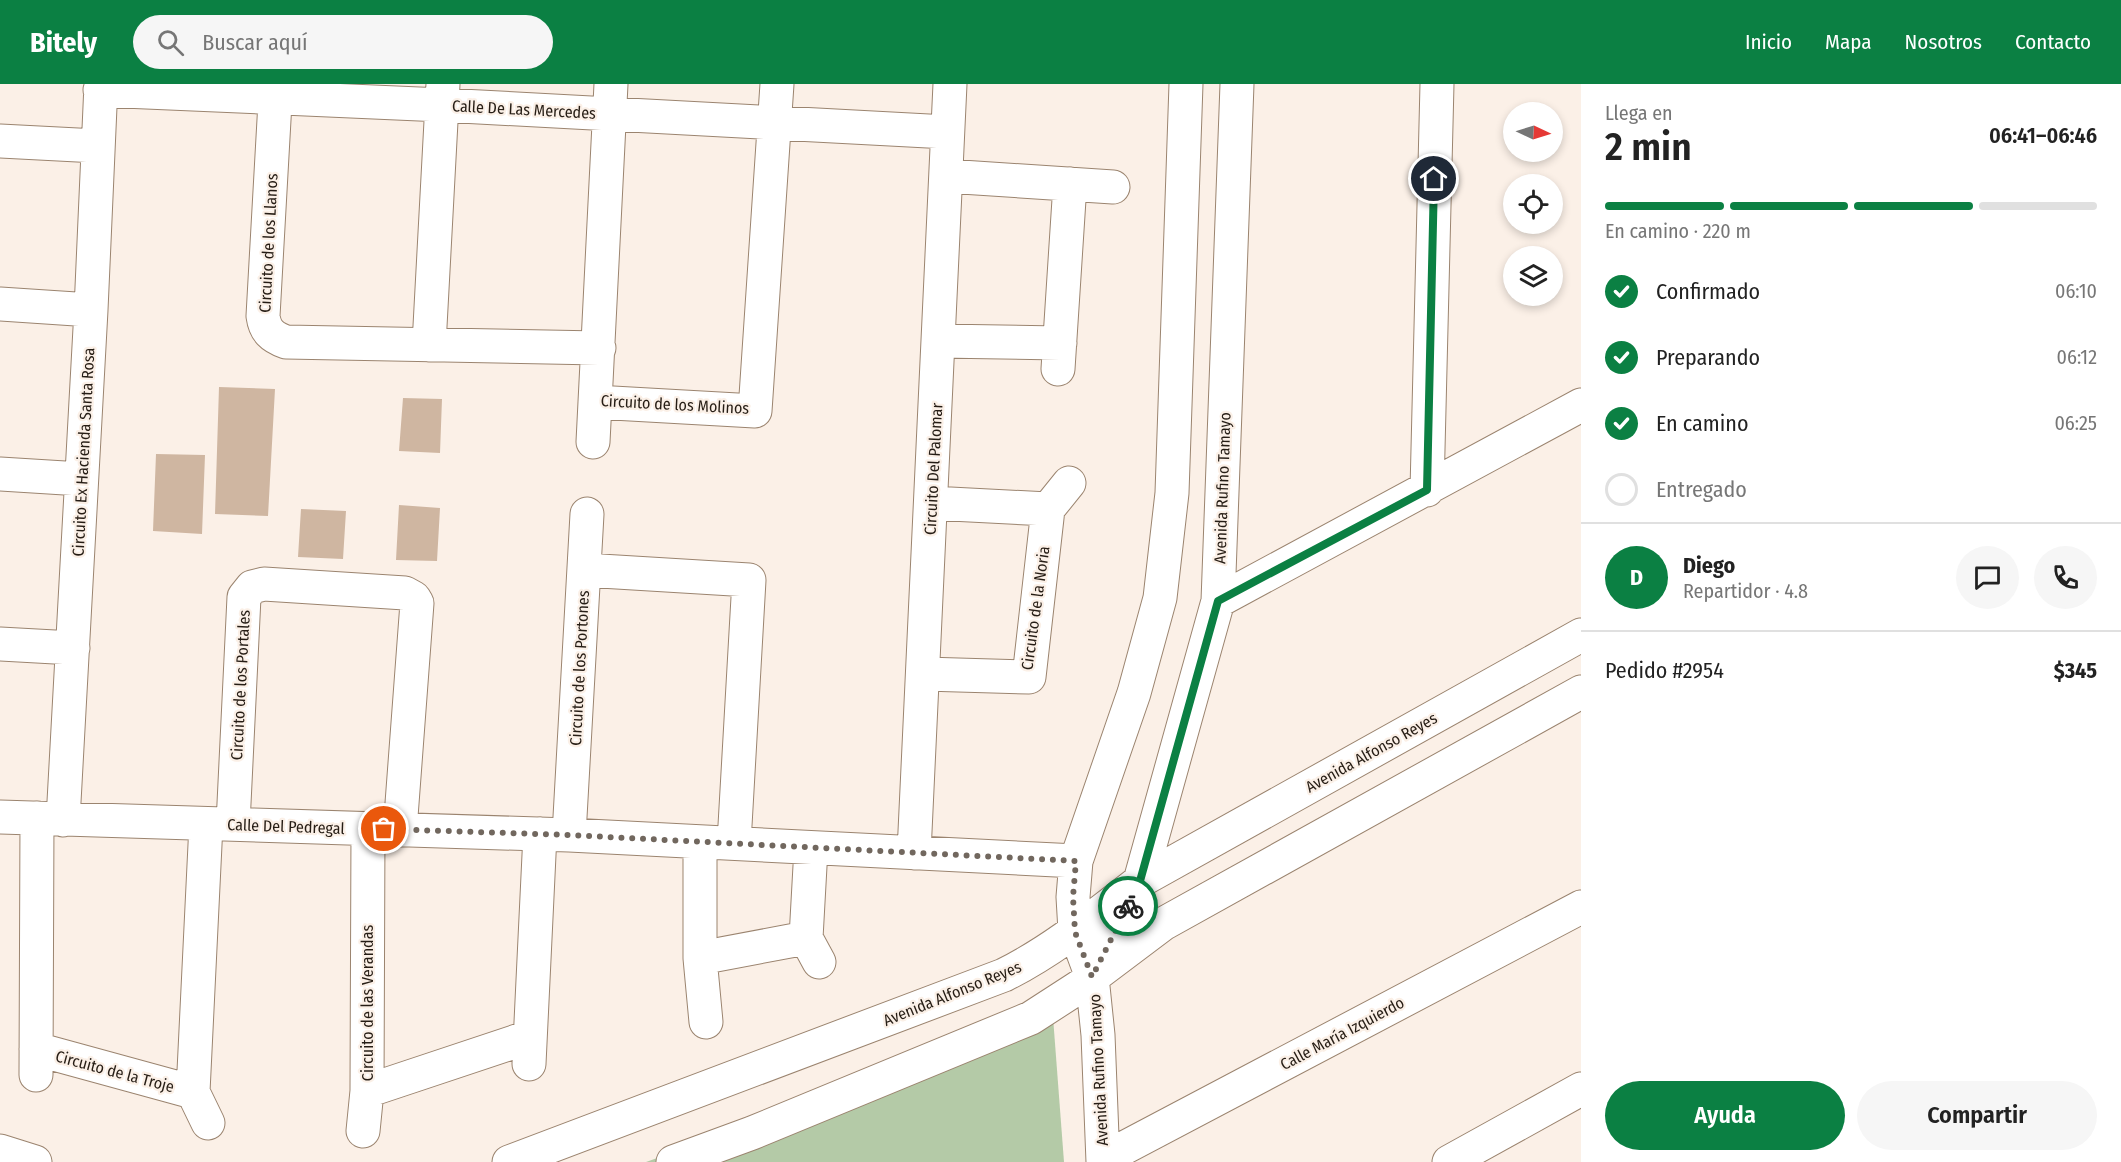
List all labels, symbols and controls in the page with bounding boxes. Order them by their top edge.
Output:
search box [133,15,553,69]
text: Bitely [30,26,97,59]
icon: search [154,26,187,59]
text: Buscar aquí [202,29,308,56]
text: Inicio [1745,29,1792,55]
text: Mapa [1825,29,1872,55]
text: Nosotros [1905,29,1982,55]
text: Contacto [2015,29,2091,55]
street label: Calle De Las Mercedes [452,96,597,123]
text: Llega en [1605,101,1673,125]
north arrow [1503,102,1563,162]
map controls [1503,102,1563,306]
text: 06:41–06:46 [1989,122,2097,149]
text: 2 min [1605,124,1692,170]
pin [1408,153,1459,204]
icon: home [1417,162,1450,195]
street label: Circuito de los Llanos [255,173,282,313]
button: locate [1503,174,1563,234]
text: En camino · 220 m [1605,219,1751,243]
button: layers [1503,246,1563,306]
icon: check [1605,275,1638,308]
text: Confirmado [1656,278,1760,305]
text: 06:10 [2055,279,2097,303]
icon: check [1605,341,1638,374]
text: Preparando [1656,344,1760,371]
text: 06:12 [2057,345,2097,369]
street label: Circuito Ex Hacienda Santa Rosa [69,347,98,557]
street label: Circuito de los Molinos [600,391,750,418]
street label: Circuito Del Palomar [921,402,946,536]
icon: check [1605,407,1638,440]
text: En camino [1656,410,1748,437]
text: 06:25 [2054,411,2097,435]
street label: Avenida Rufino Tamayo [1210,412,1235,564]
text: Entregado [1656,476,1747,503]
street label: Circuito de la Noria [1017,545,1054,671]
button: chat [1956,546,2019,609]
button: phone [2034,546,2097,609]
text: Diego [1683,552,1735,579]
text: D [1630,564,1643,591]
text: Repartidor · 4.8 [1683,579,1808,603]
street label: Circuito de los Portones [566,590,593,746]
street label: Circuito de los Portales [227,609,254,761]
text: Pedido #2954 [1605,657,1724,684]
text: $345 [2054,657,2097,684]
street label: Avenida Alfonso Reyes [1302,708,1440,796]
pin [358,803,409,854]
icon: bag [367,812,400,845]
street label: Calle Del Pedregal [227,815,345,838]
courier [1098,876,1158,936]
icon: bike [1112,890,1145,923]
street label: Circuito de las Verandas [358,925,377,1081]
street label: Avenida Alfonso Reyes [880,957,1024,1030]
street label: Calle María Izquierdo [1277,993,1407,1074]
street label: Avenida Rufino Tamayo [1085,994,1112,1146]
street label: Circuito de la Troje [53,1047,176,1096]
button: Ayuda [1605,1081,1845,1150]
button: Compartir [1857,1081,2097,1150]

